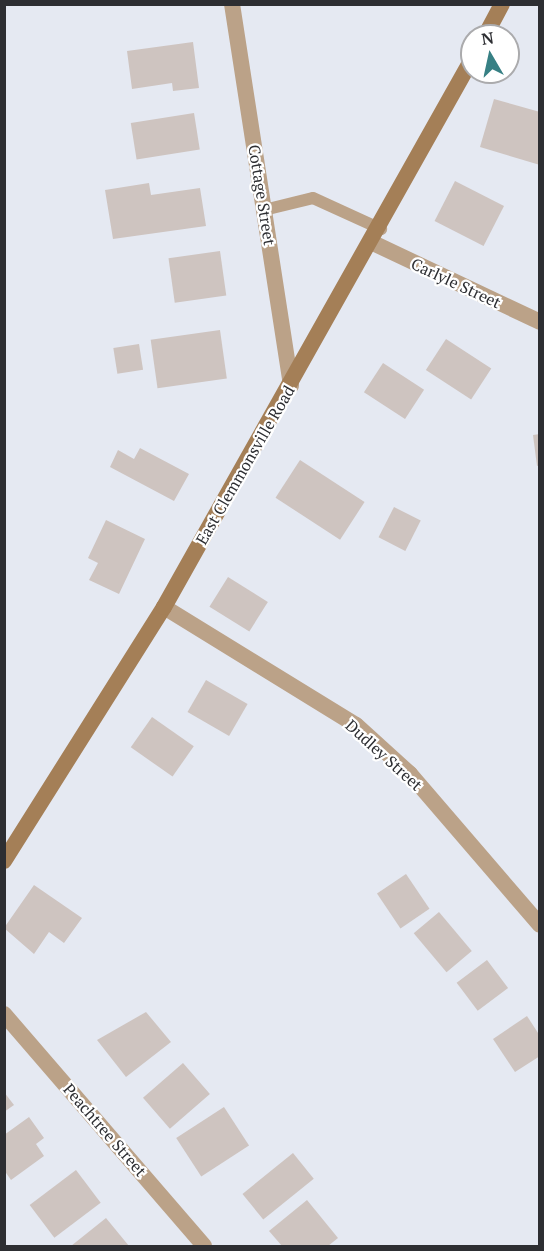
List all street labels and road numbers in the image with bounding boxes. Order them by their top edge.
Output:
street label: Cottage Street [245,143,279,247]
street label: Carlyle Street [408,254,504,312]
street label: East Clemmonsville Road [192,382,298,548]
street label: Dudley Street [342,716,426,794]
street label: Peachtree Street [59,1080,151,1180]

